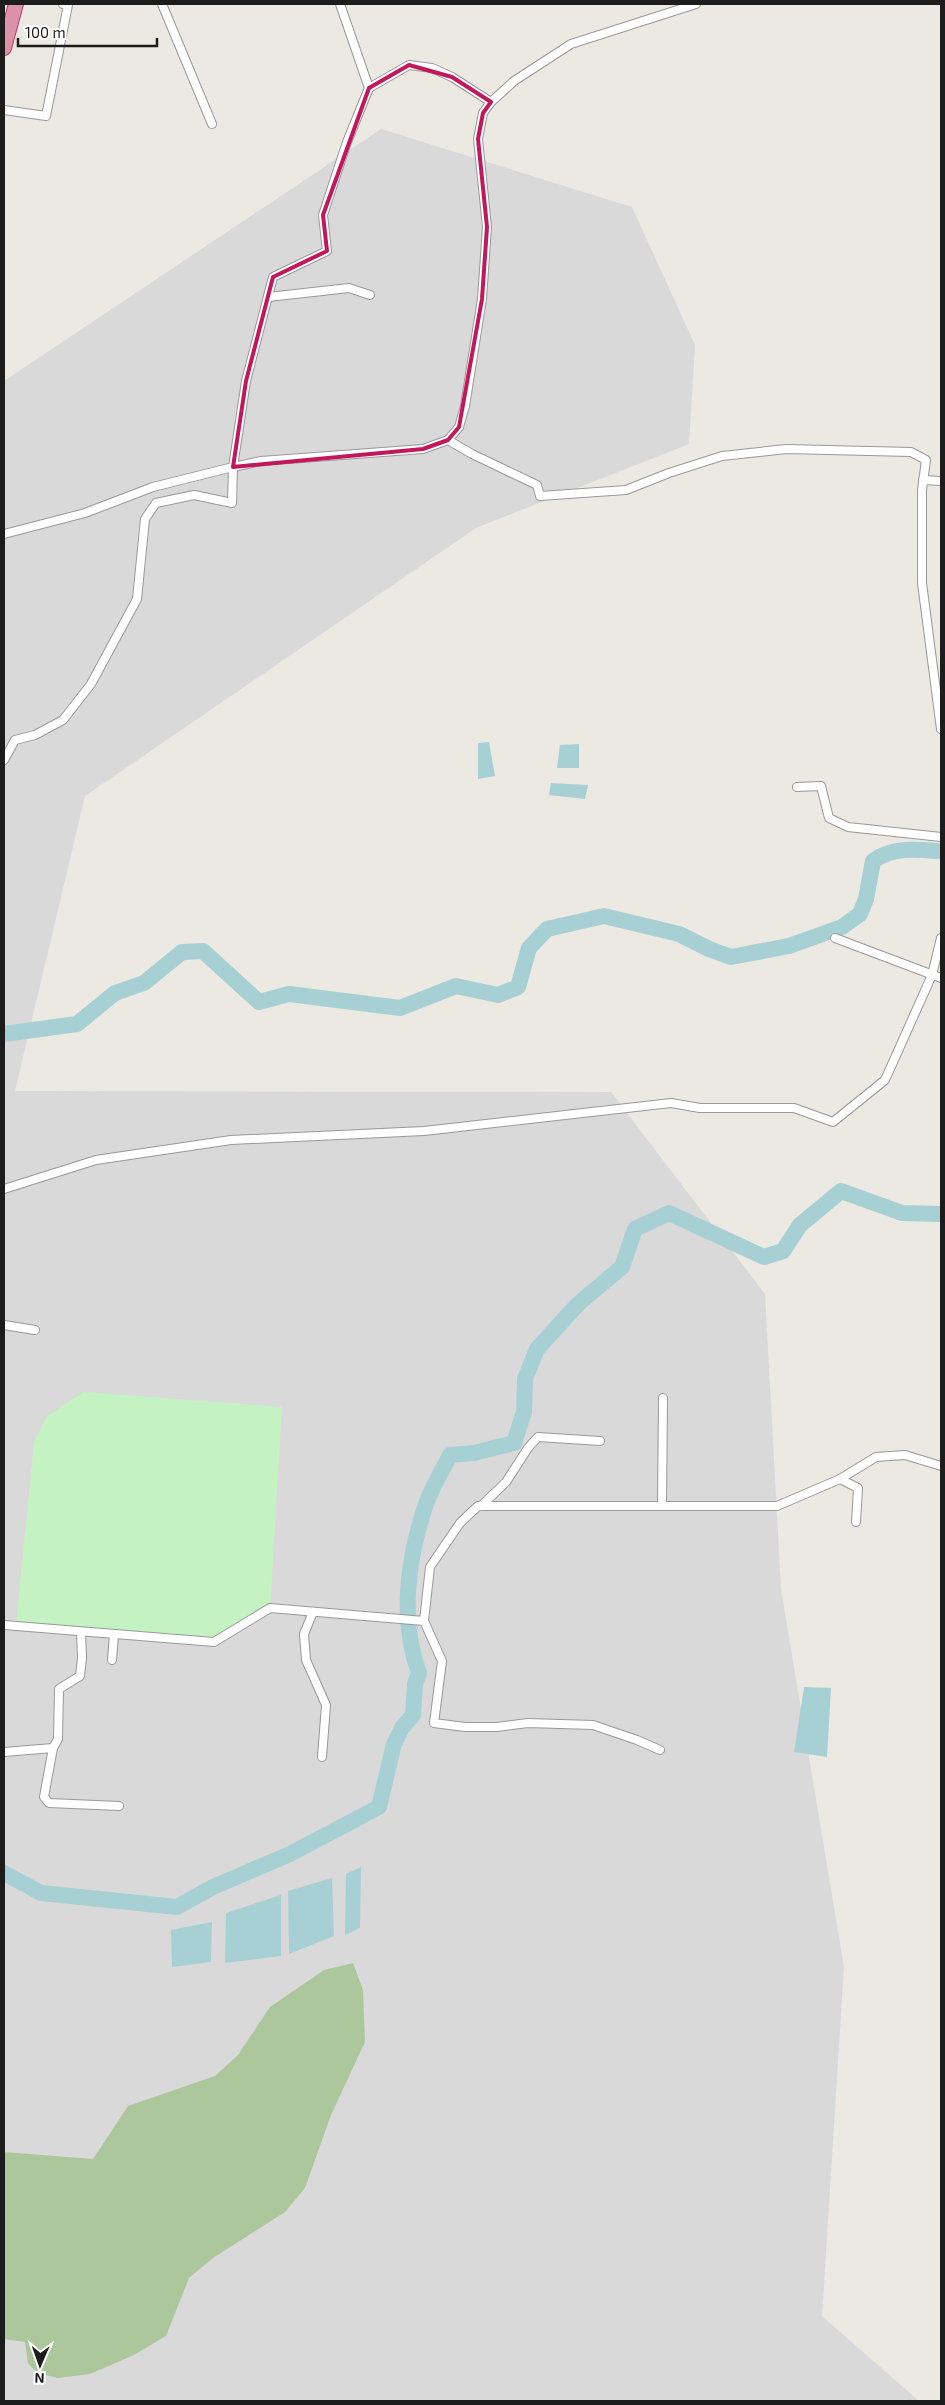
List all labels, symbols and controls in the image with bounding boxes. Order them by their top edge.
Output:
scale bar [18,15,156,47]
text: 100 m [25,23,66,41]
north arrow [15,2340,65,2390]
text: N [34,2370,45,2387]

